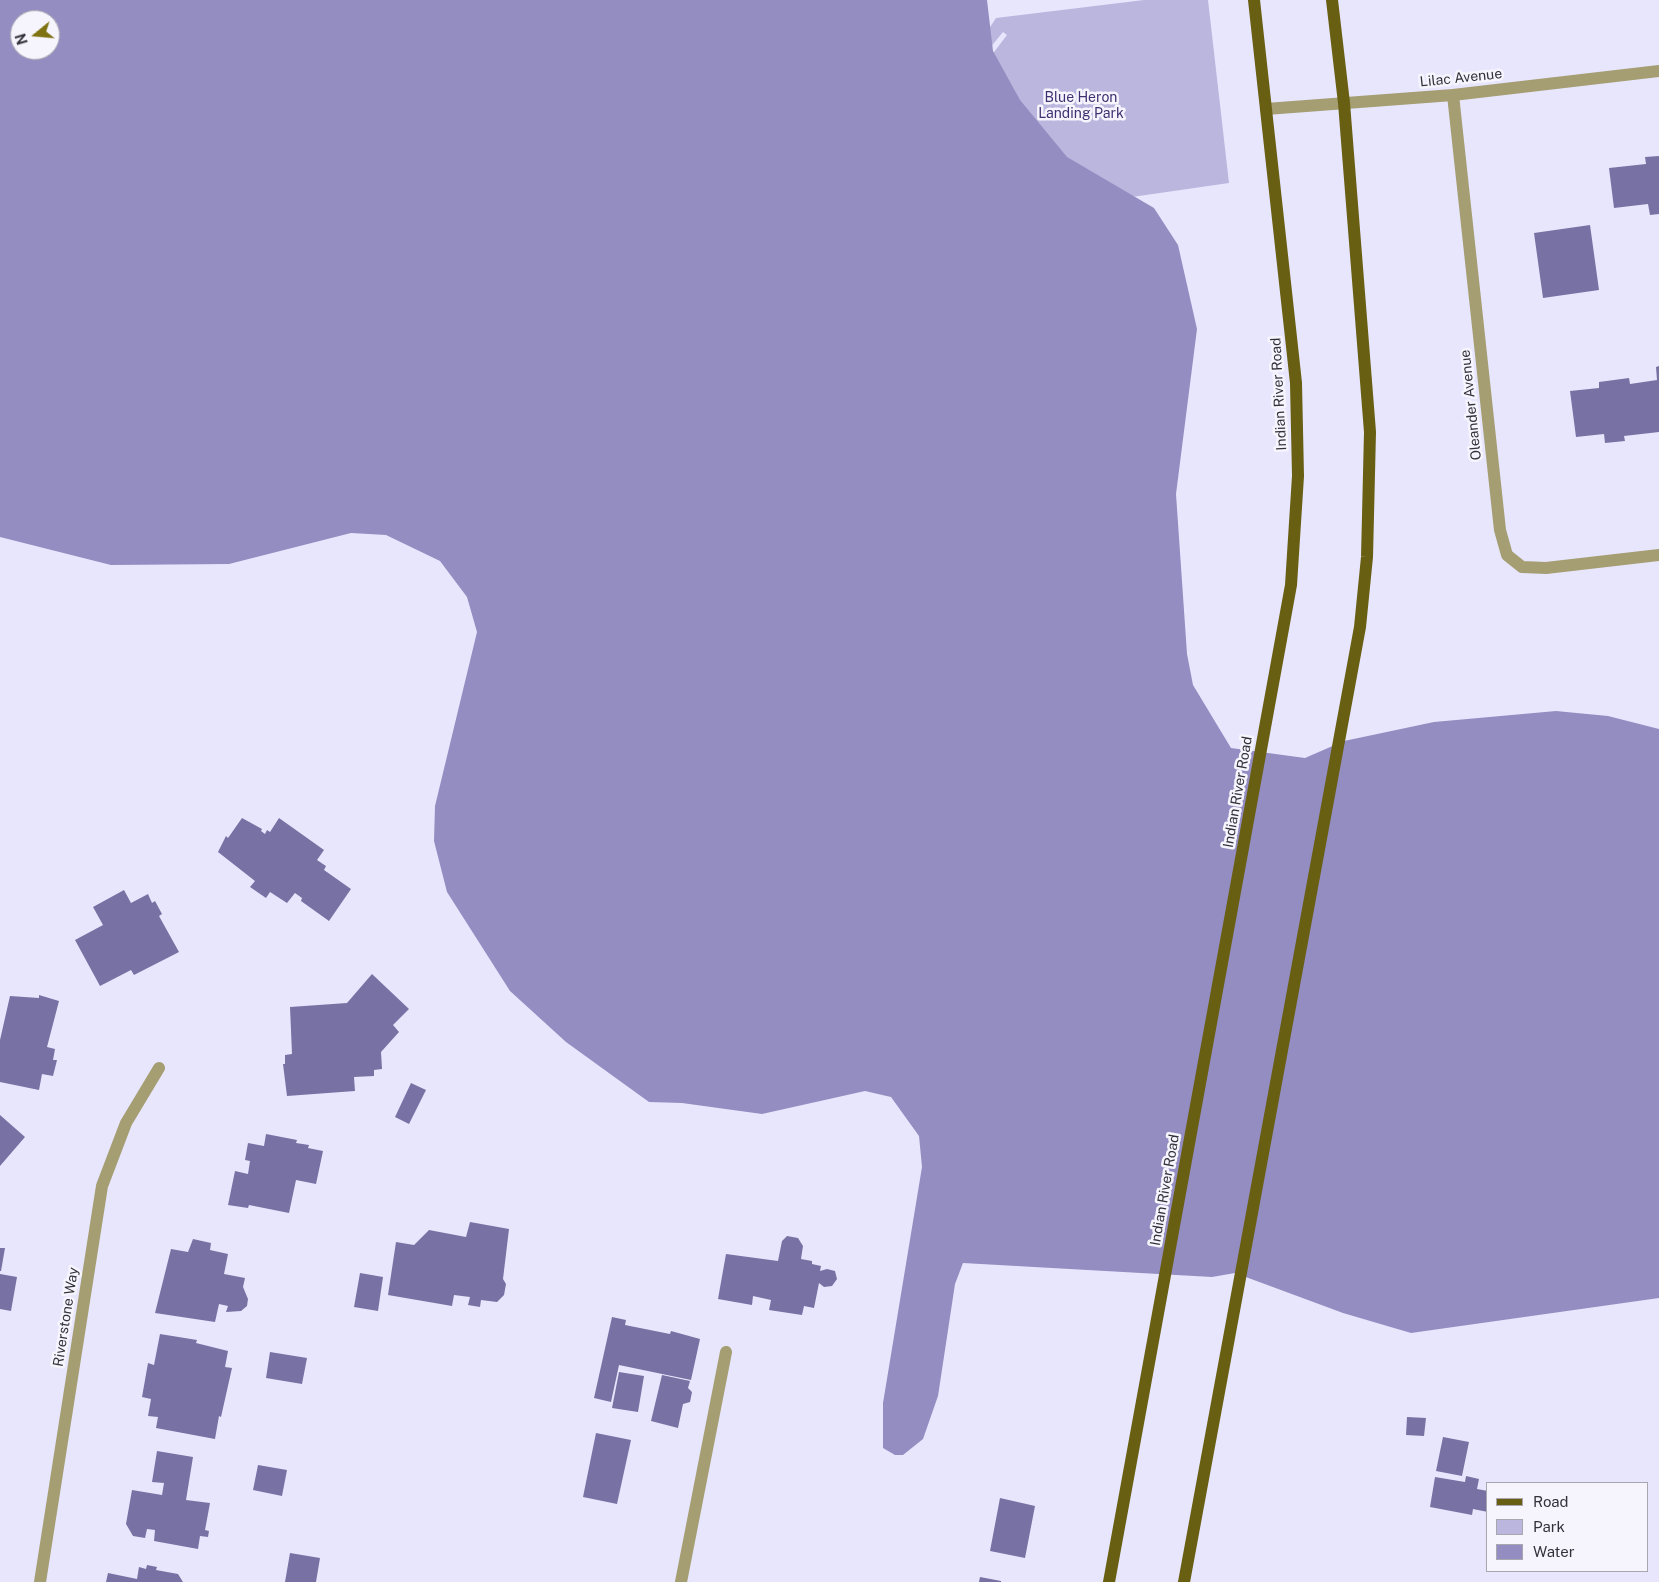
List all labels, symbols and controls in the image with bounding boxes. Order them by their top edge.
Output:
north arrow [10,10,60,60]
text: N [12,32,31,47]
street label: Lilac Avenue [1419,65,1503,91]
park label: Blue Heron Landing Park [1038,90,1124,122]
street label: Indian River Road [1268,337,1290,451]
street label: Oleander Avenue [1457,349,1485,461]
street label: Indian River Road [1220,735,1256,849]
street label: Indian River Road [1147,1133,1183,1247]
street label: Riverstone Way [50,1266,82,1368]
legend [1486,1482,1649,1572]
text: Road [1533,1493,1569,1510]
text: Park [1533,1518,1565,1535]
text: Water [1533,1543,1575,1560]

